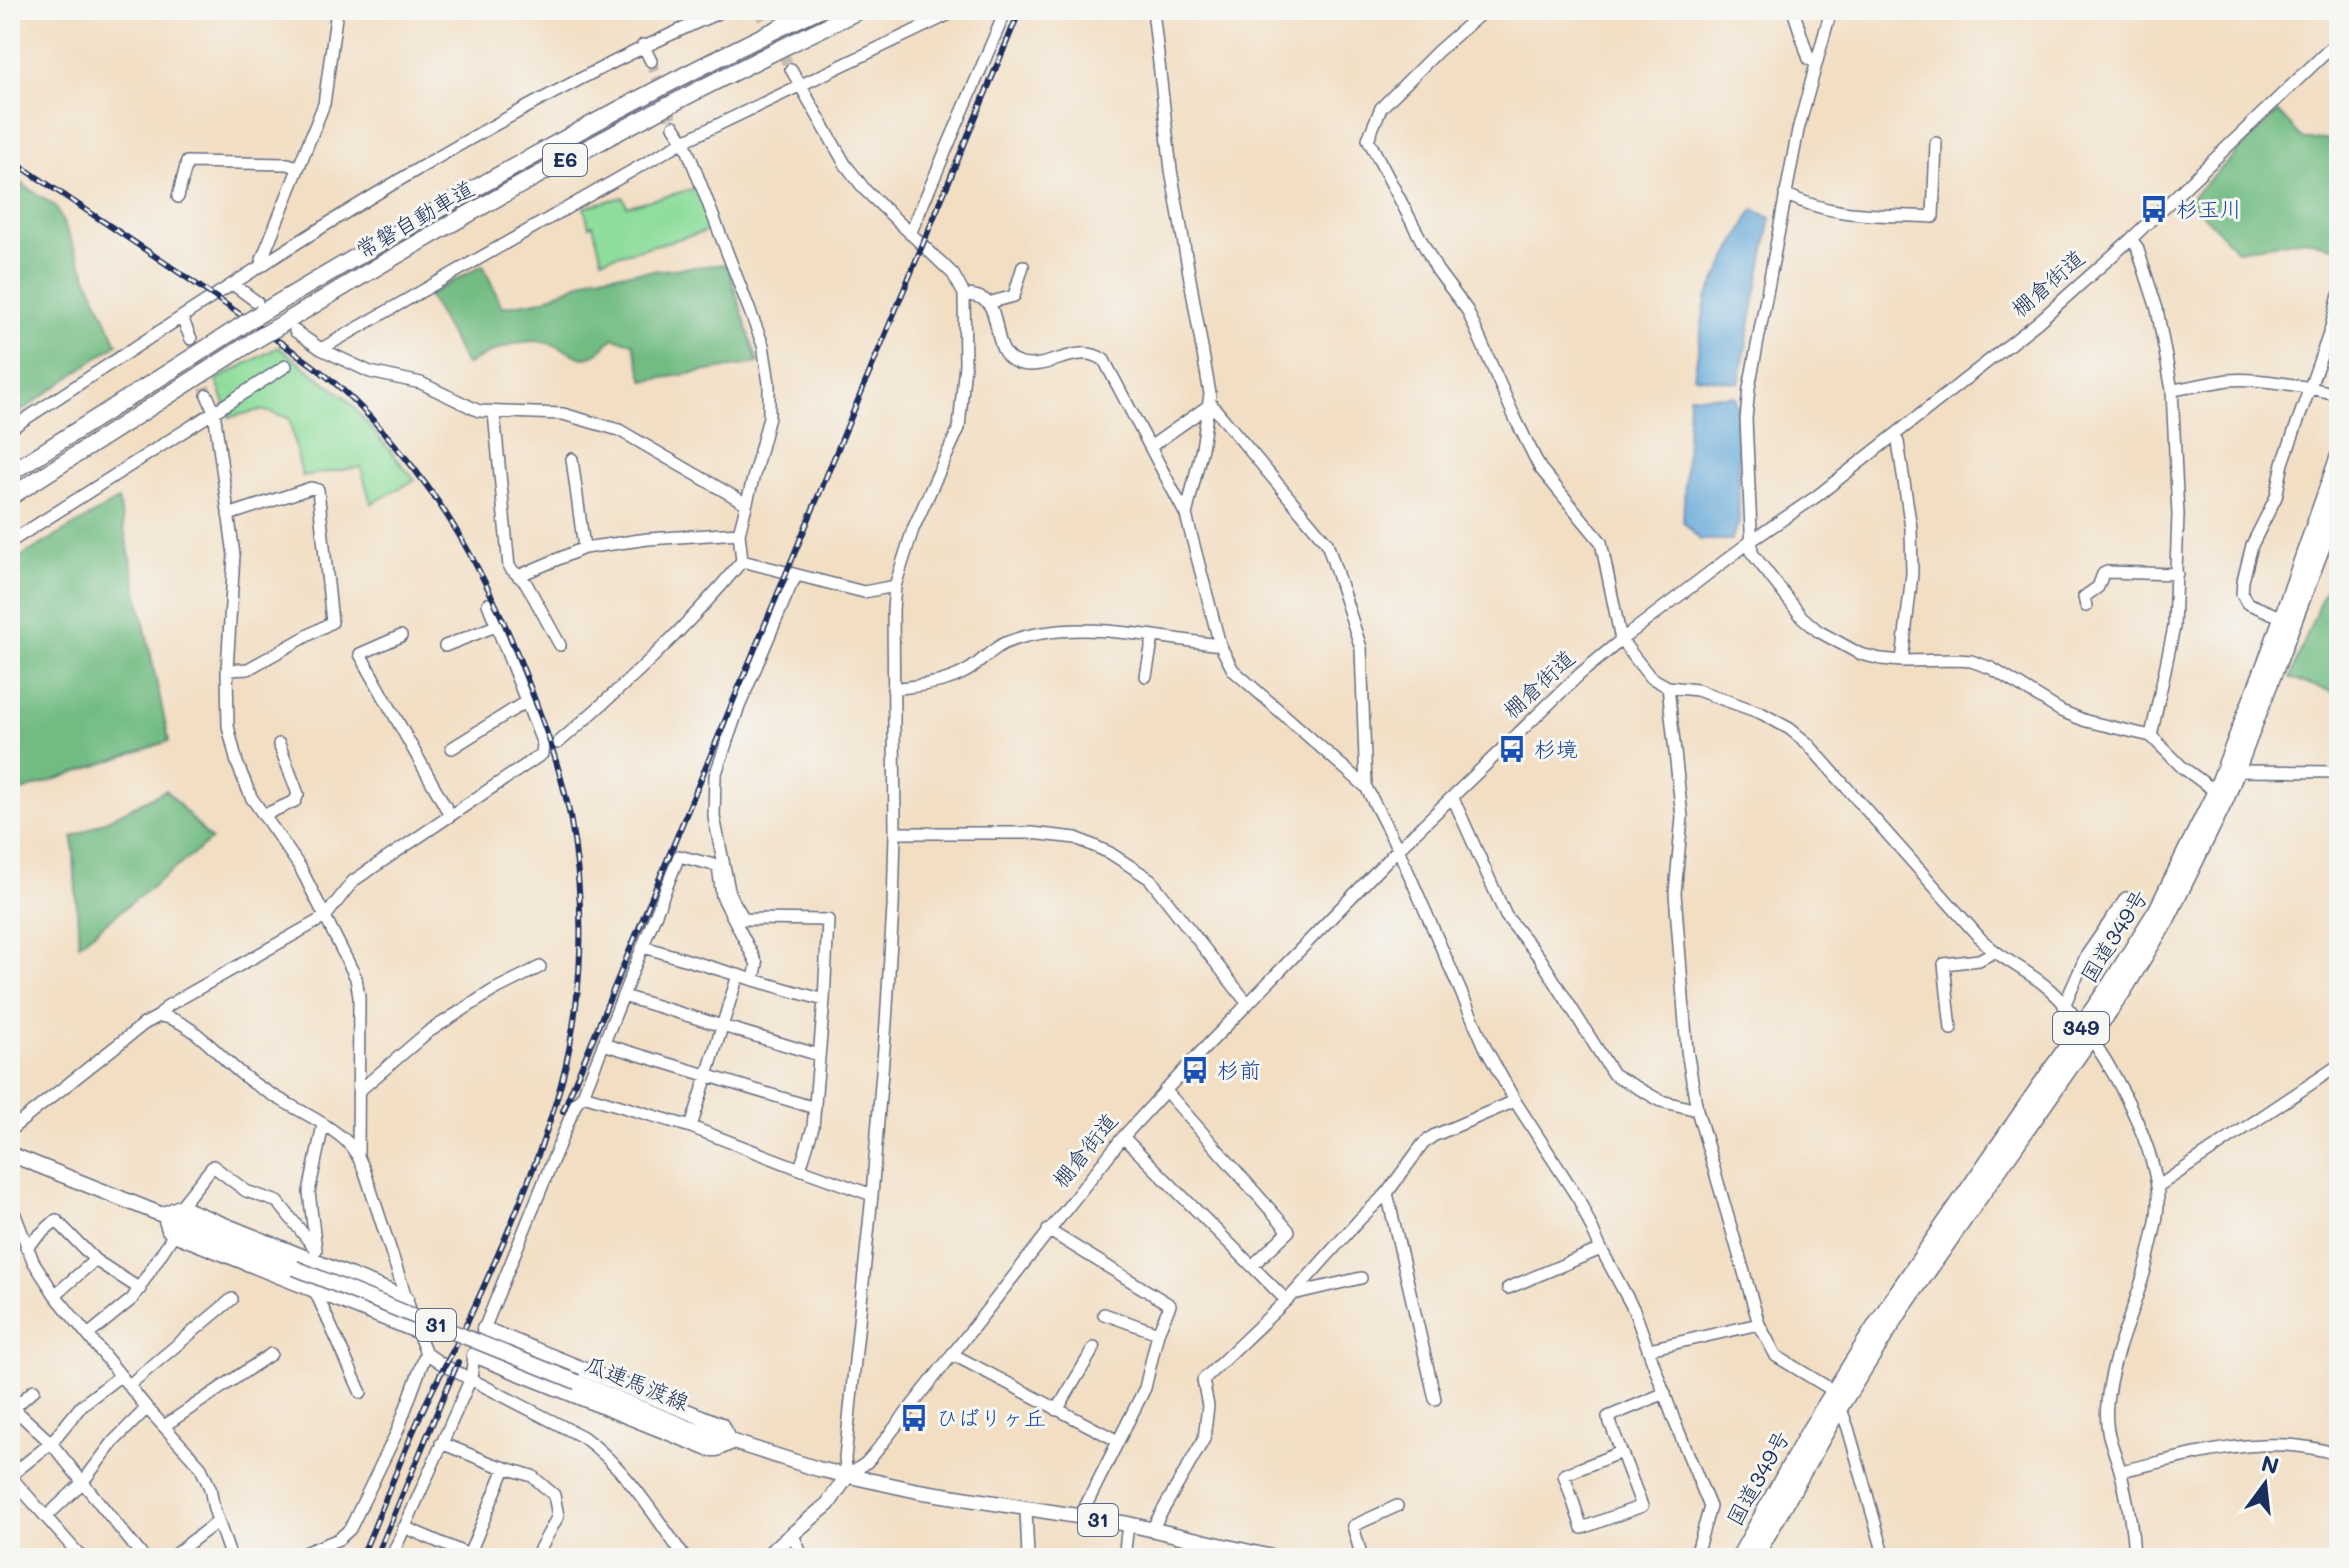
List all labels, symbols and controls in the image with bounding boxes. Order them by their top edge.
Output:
road number: E6 [543,144,587,176]
street label: 常磐自動車道 [350,173,479,264]
bus stop icon: 杉玉川 [2139,194,2169,224]
place label: 杉玉川 [2176,194,2242,223]
street label: 棚倉街道 [2005,243,2090,322]
street label: 棚倉街道 [1497,643,1581,724]
bus stop icon: 杉境 [1497,734,1527,764]
place label: 杉境 [1534,734,1578,763]
street label: 国道349号 [2074,884,2154,988]
road number: 349 [2053,1012,2109,1044]
bus stop icon: 杉前 [1180,1055,1210,1085]
place label: 杉前 [1217,1055,1261,1084]
street label: 棚倉街道 [1046,1106,1124,1193]
road number: 31 [416,1309,456,1341]
street label: 瓜連馬渡線 [581,1348,694,1417]
bus stop icon: ひばりヶ丘 [899,1403,929,1433]
place label: ひばりヶ丘 [936,1403,1046,1432]
street label: 国道349号 [1719,1425,1796,1531]
north arrow [2225,1444,2305,1524]
text: N [2258,1448,2282,1480]
road number: 31 [1078,1504,1118,1536]

